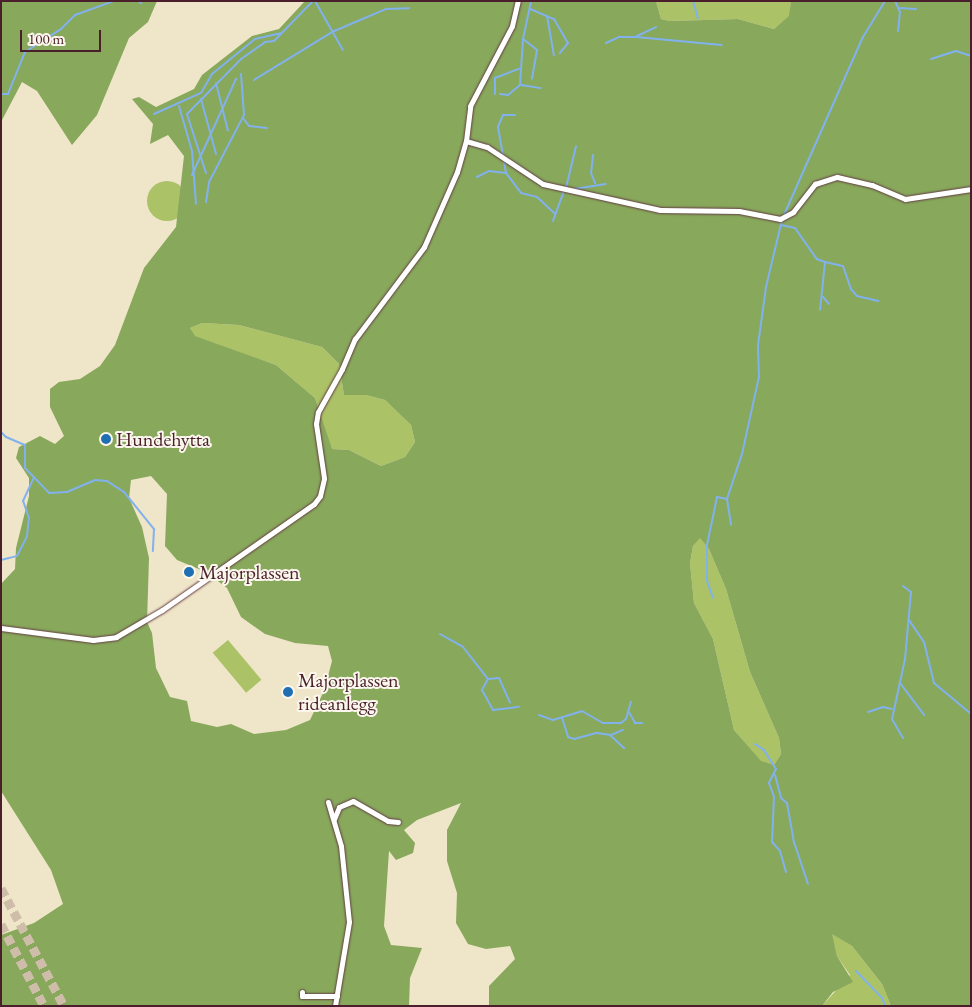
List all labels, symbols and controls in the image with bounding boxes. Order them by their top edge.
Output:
scale bar [22,20,104,52]
text: 100 m [28,29,64,48]
place label: Hundehytta [116,427,210,451]
marker: Hundehytta [100,433,112,445]
place label: Majorplassen [199,560,300,584]
marker: Majorplassen [183,566,195,578]
place label: Majorplassen rideanlegg [298,668,399,715]
marker: Majorplassen rideanlegg [282,686,294,698]

